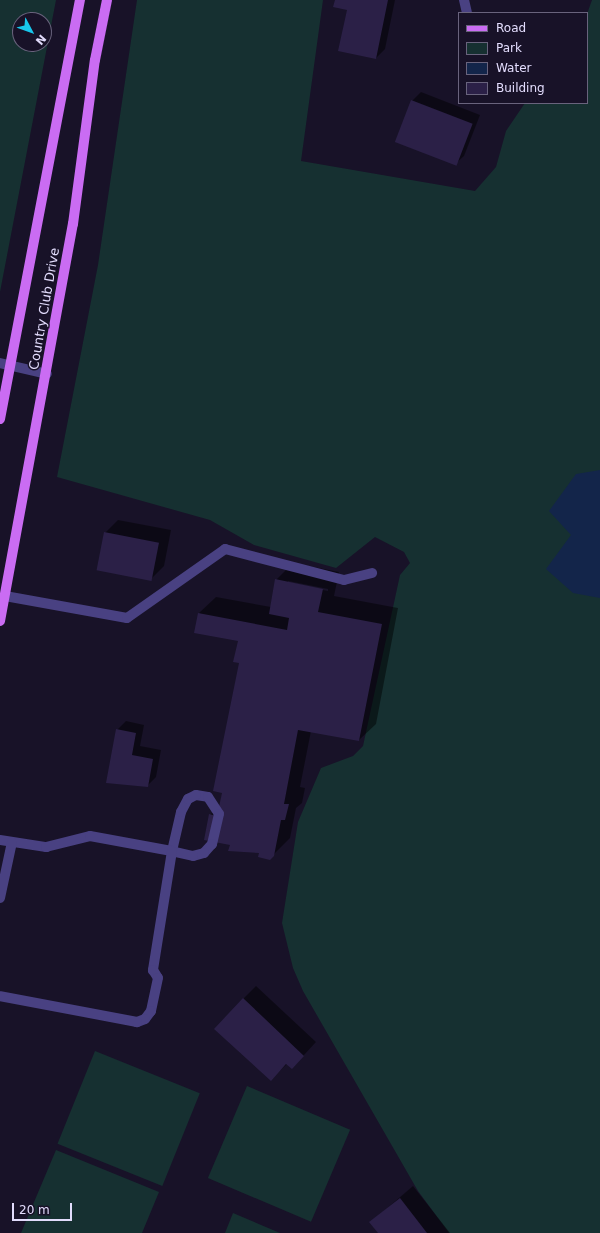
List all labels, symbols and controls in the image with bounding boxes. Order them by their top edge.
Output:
north arrow [12,12,52,52]
legend [458,12,588,104]
text: Road [496,21,526,35]
text: N [33,32,49,47]
text: Park [496,41,522,55]
text: Water [496,61,531,75]
text: Building [496,81,545,95]
street label: Country Club Drive [27,247,63,371]
scale bar [14,1195,74,1221]
text: 20 m [19,1203,50,1217]

